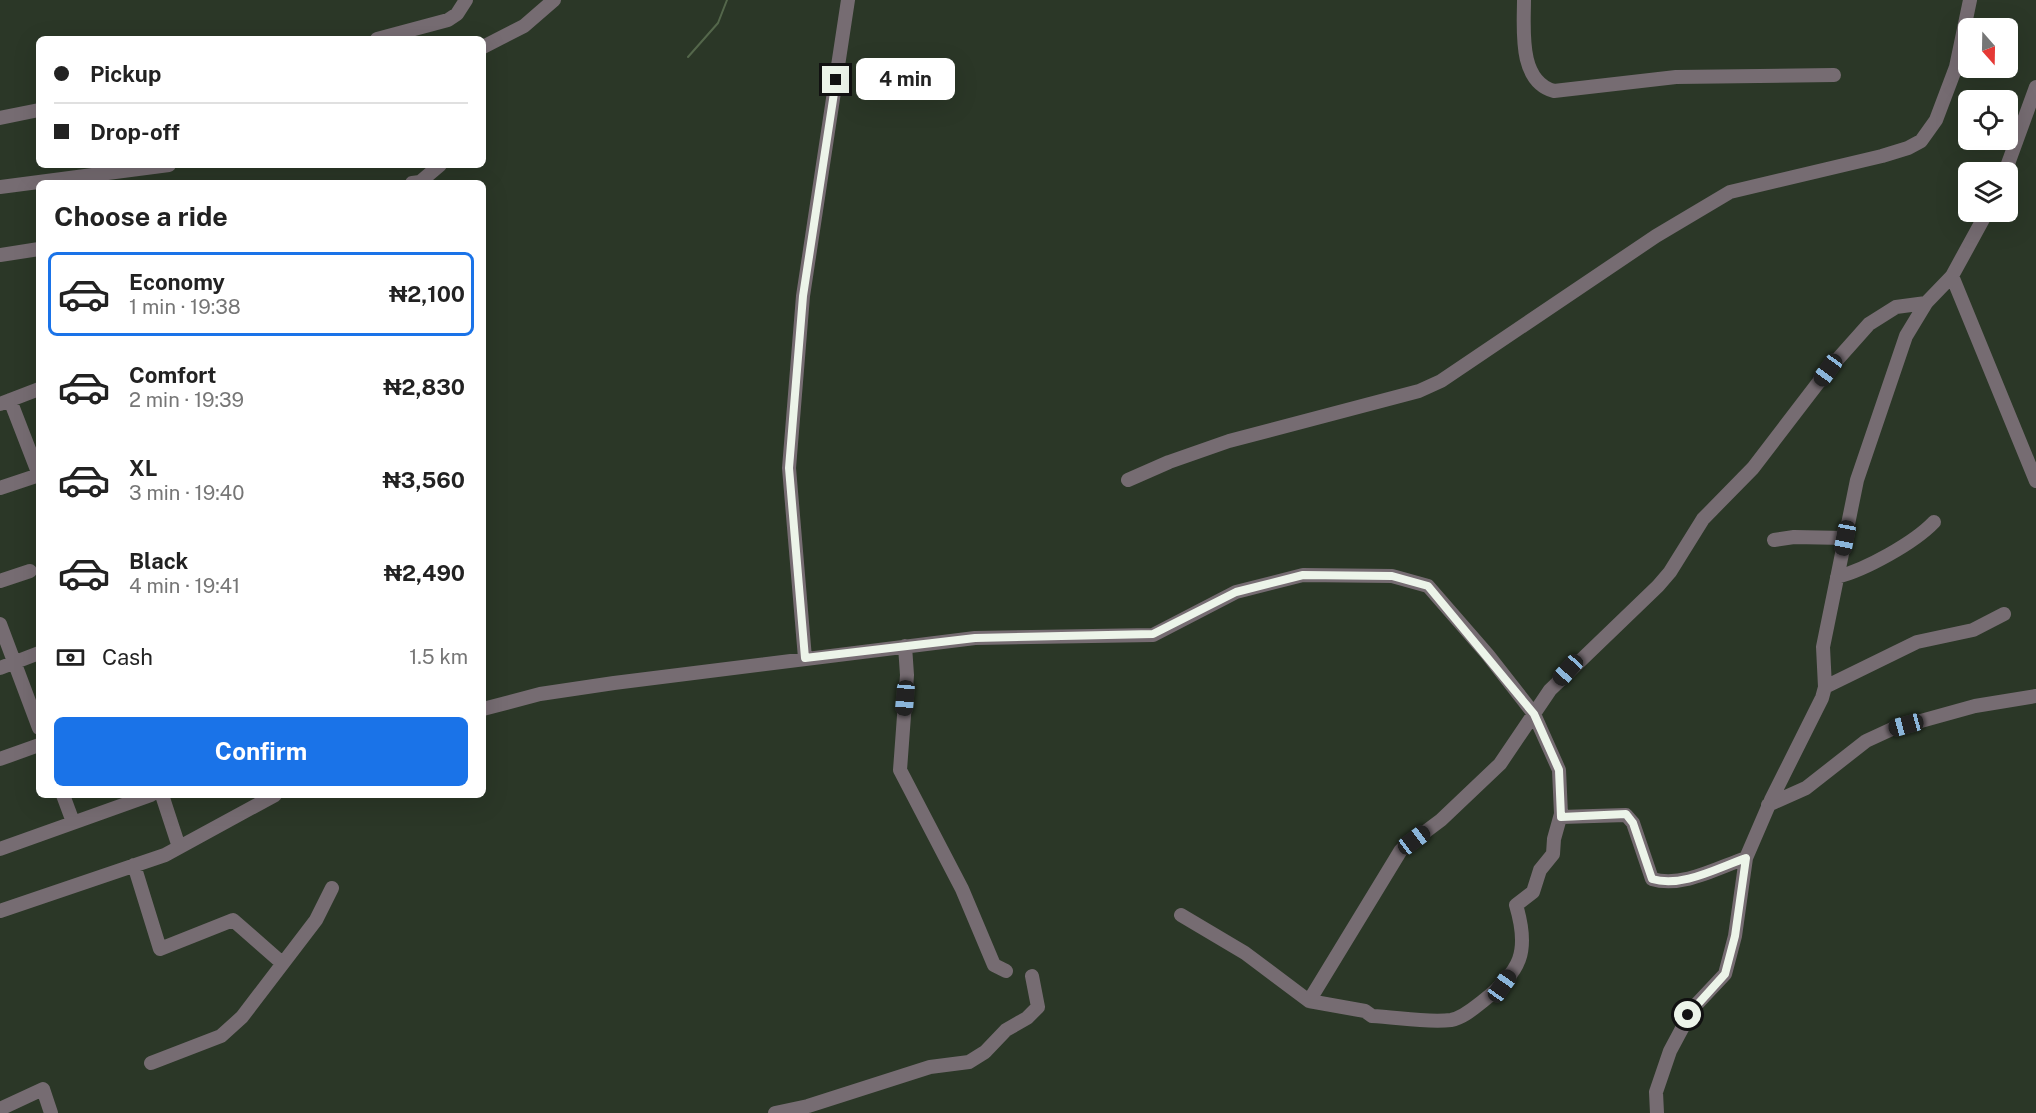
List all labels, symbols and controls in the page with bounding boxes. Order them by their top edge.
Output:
north arrow [1958,18,2018,78]
map controls [1958,18,2018,222]
callout: 4 min [857,59,956,101]
text: Pickup [90,61,161,87]
route end [822,66,849,93]
text: 4 min [879,67,932,91]
button: locate [1958,90,2018,150]
text: Drop-off [90,119,180,145]
button: layers [1958,162,2018,222]
text: Choose a ride [54,200,228,232]
icon: car [57,267,111,321]
text: Economy [129,269,225,295]
text: ₦2,100 [389,281,465,307]
text: 1 min · 19:38 [129,295,241,319]
car [1810,350,1846,390]
icon: car [57,360,111,414]
text: Comfort [129,362,216,388]
text: ₦2,830 [383,374,465,400]
text: 2 min · 19:39 [129,388,244,412]
icon: car [57,453,111,507]
text: XL [129,455,157,481]
text: ₦3,560 [383,467,465,493]
text: 3 min · 19:40 [129,481,244,505]
car [1833,519,1857,557]
icon: car [57,546,111,600]
text: Black [129,548,188,574]
text: ₦2,490 [384,560,465,586]
text: 4 min · 19:41 [129,574,240,598]
icon: cash [54,641,87,674]
text: Cash [102,644,153,670]
text: 1.5 km [409,645,468,669]
car [1549,651,1587,689]
car [894,679,916,717]
car [1886,712,1926,738]
button: Confirm [54,717,468,786]
car [1394,822,1434,858]
car [1484,966,1520,1006]
route start [1674,1001,1701,1028]

